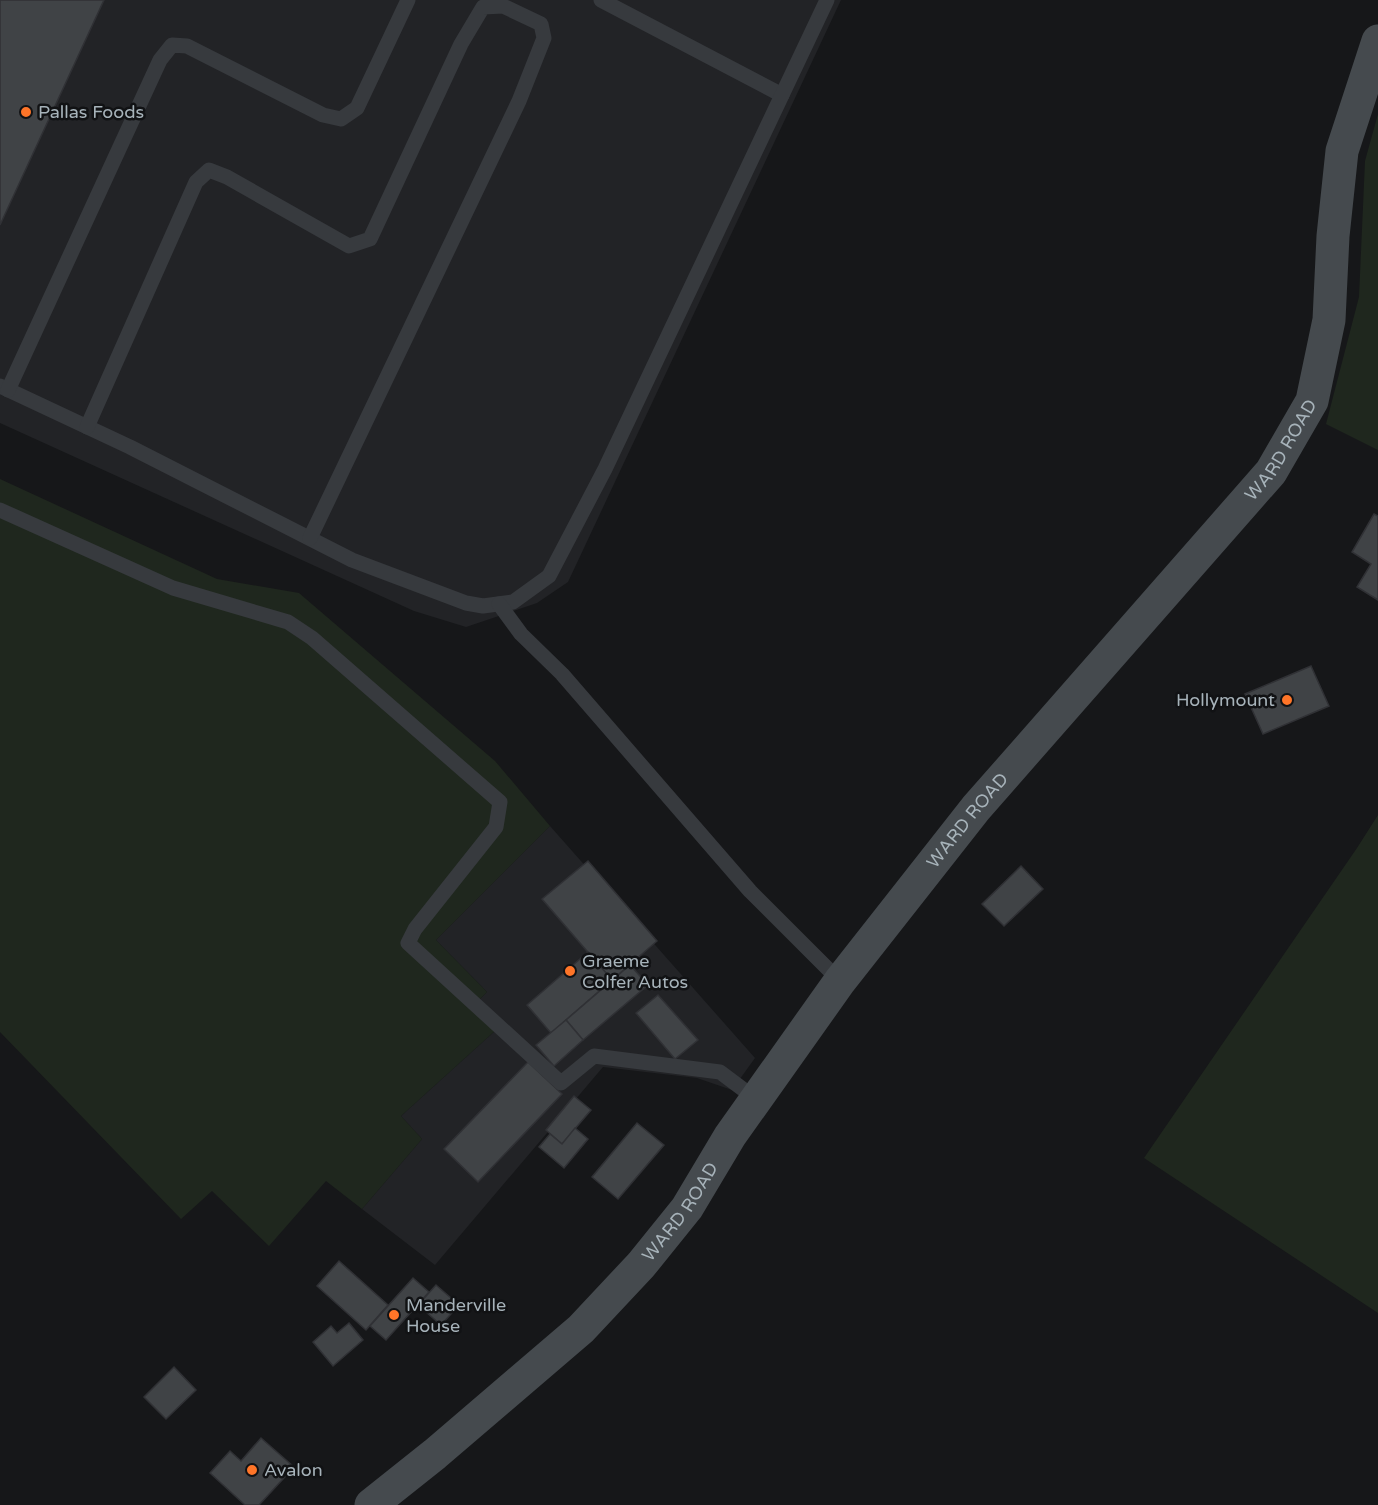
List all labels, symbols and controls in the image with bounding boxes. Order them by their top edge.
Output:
place label: Pallas Foods [38,101,144,123]
marker: Pallas Foods [19,105,33,119]
street label: WARD ROAD [1240,395,1322,505]
place label: Hollymount [1176,689,1275,711]
marker: Hollymount [1280,693,1294,707]
street label: WARD ROAD [922,768,1013,873]
place label: Graeme Colfer Autos [582,950,688,993]
marker: Graeme Colfer Autos [563,964,577,978]
street label: WARD ROAD [637,1158,723,1266]
place label: Manderville House [406,1294,506,1337]
marker: Manderville House [387,1308,401,1322]
place label: Avalon [264,1459,323,1481]
marker: Avalon [245,1463,259,1477]

